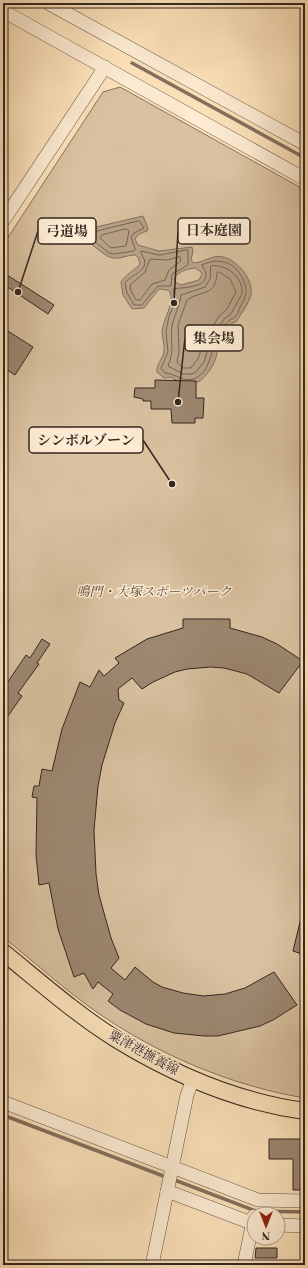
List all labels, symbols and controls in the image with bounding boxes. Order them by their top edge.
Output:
callout: 弓道場 [38,218,96,244]
callout: 日本庭園 [178,218,250,244]
text: 日本庭園 [186,222,242,240]
text: 弓道場 [46,223,88,241]
callout: 集会場 [185,325,243,351]
text: 集会場 [193,330,235,348]
callout: シンボルゾーン [29,427,143,453]
text: シンボルゾーン [37,432,135,450]
park label: 鳴門・大塚スポーツパーク [76,584,232,600]
street label: 粟津港撫養線 [106,1027,182,1079]
north arrow [246,1206,286,1246]
text: N [261,1228,270,1242]

